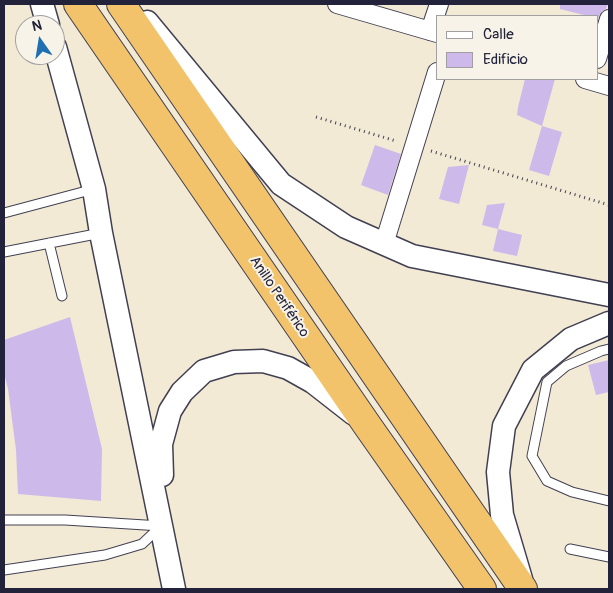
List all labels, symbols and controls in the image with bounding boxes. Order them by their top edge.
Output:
north arrow [15,15,65,65]
legend [436,15,598,80]
text: N [30,17,43,35]
text: Calle [483,25,514,44]
text: Edificio [483,50,528,69]
street label: Anillo Periférico [246,253,312,341]

